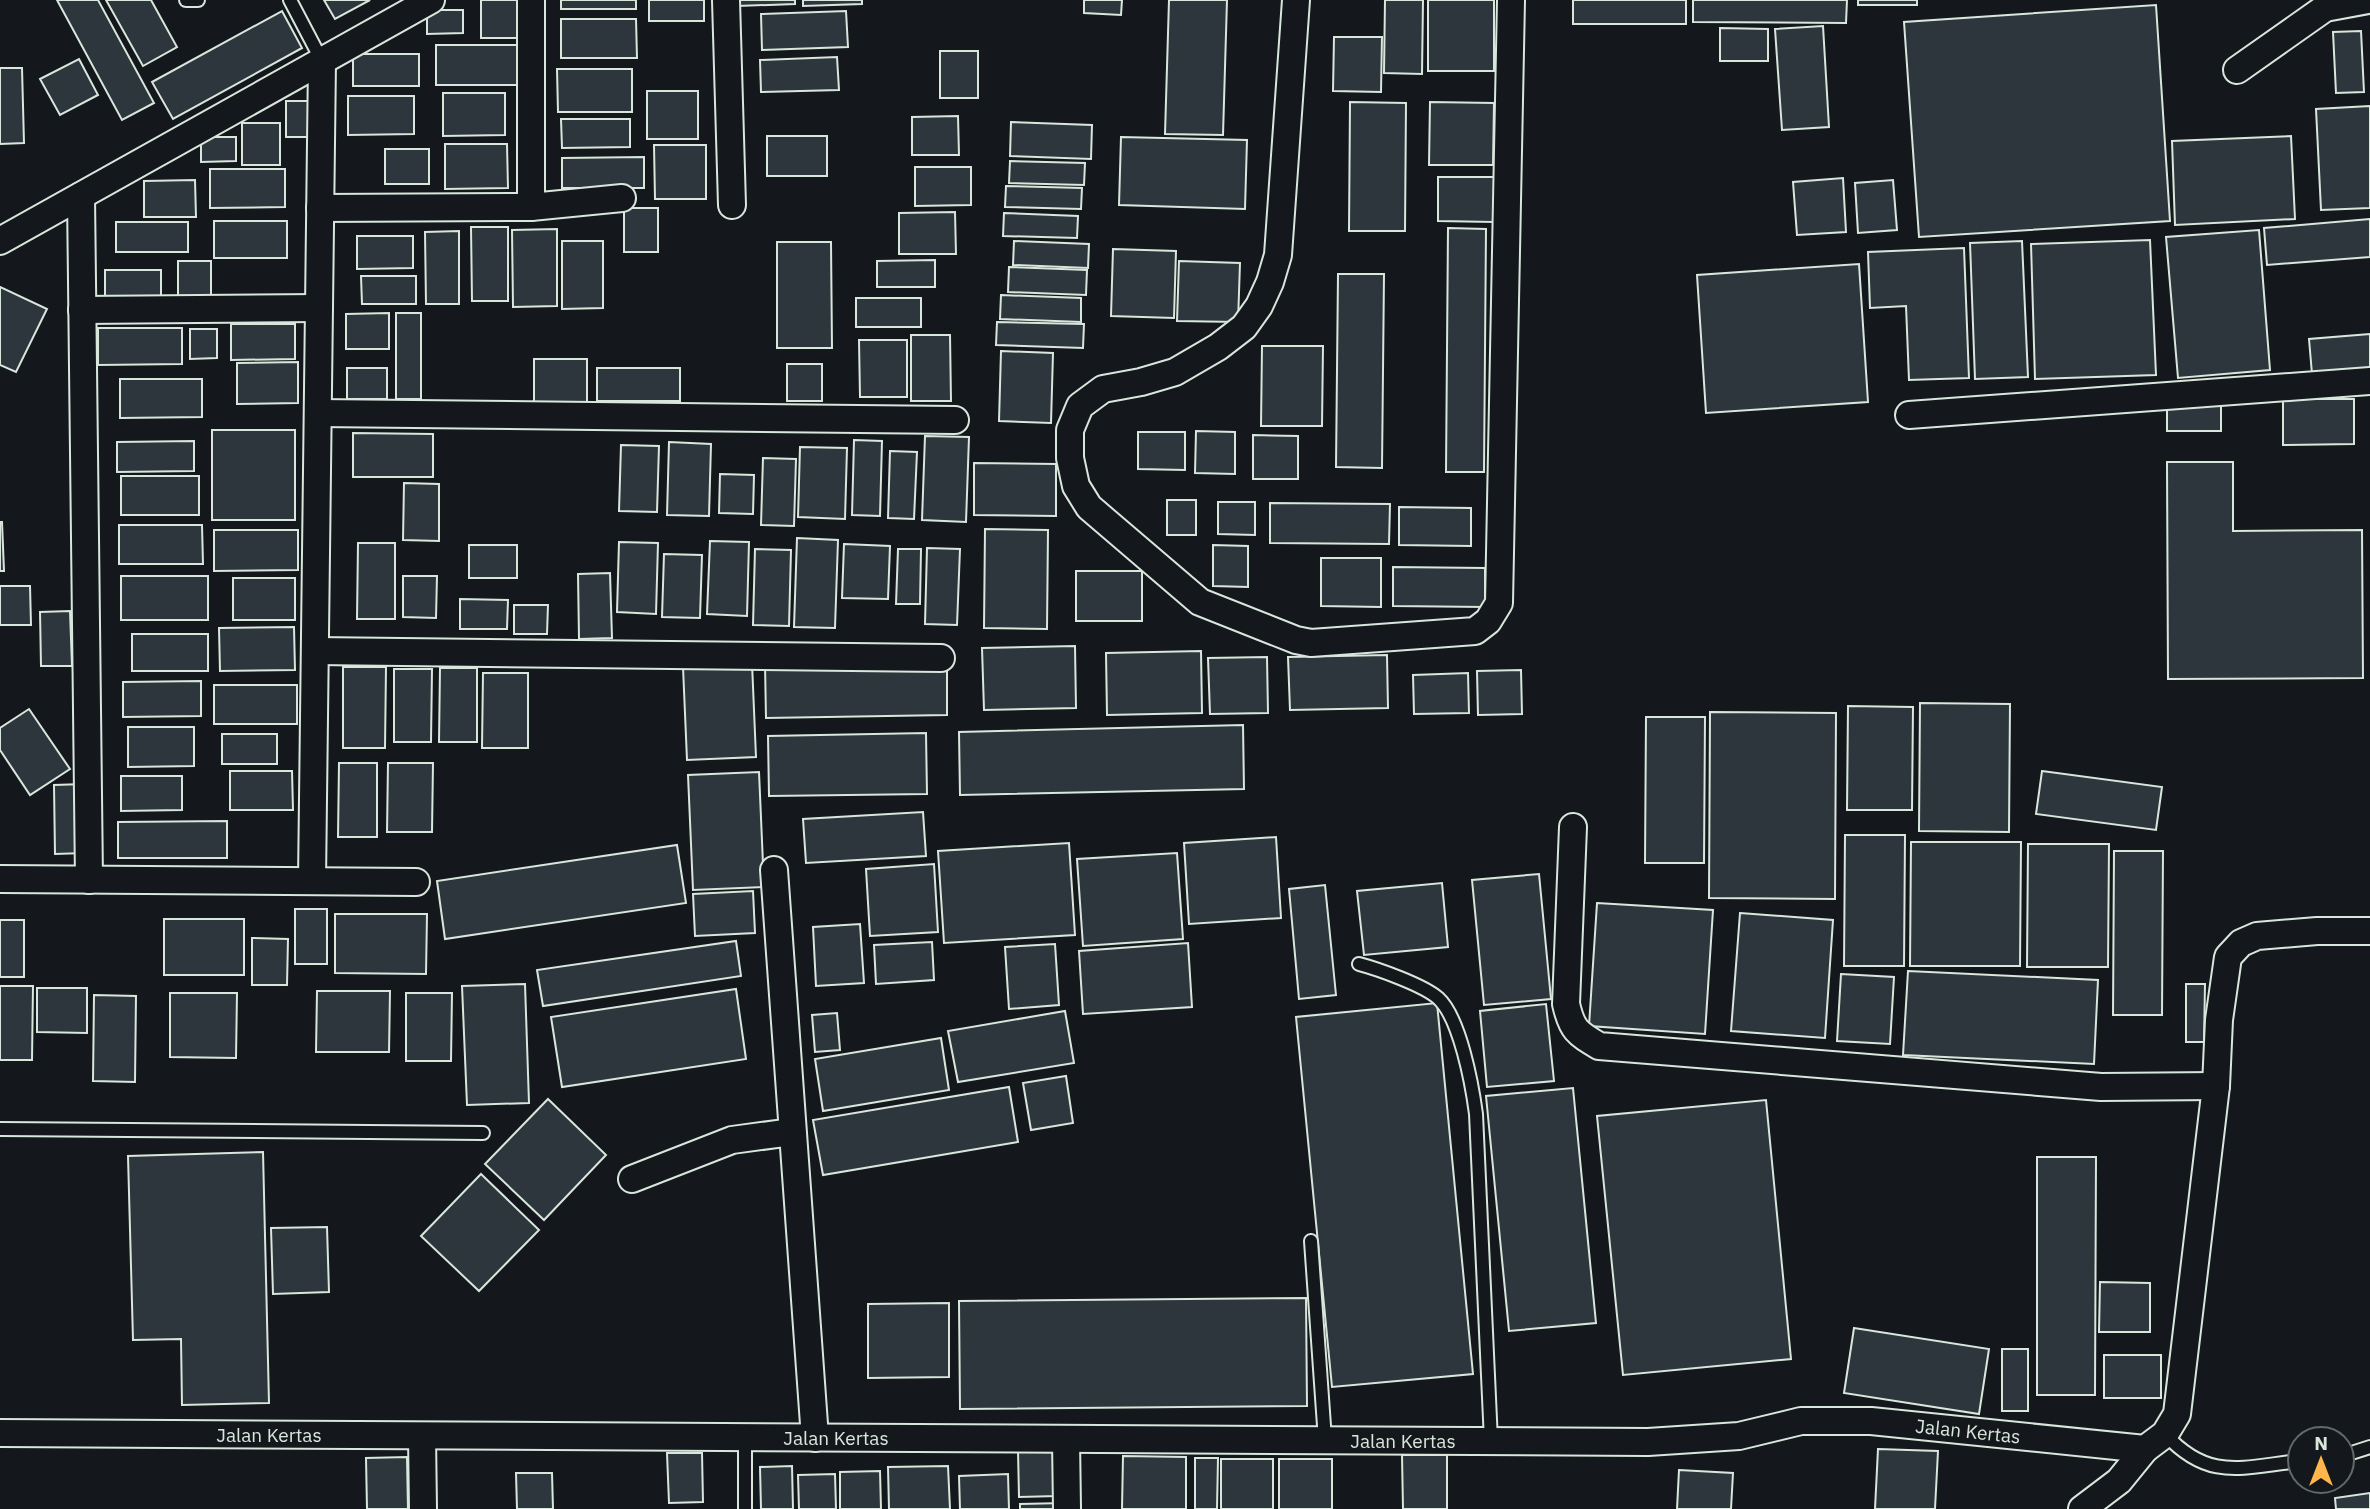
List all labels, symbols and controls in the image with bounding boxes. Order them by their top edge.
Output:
street label: Jalan Kertas [1914,1414,2022,1448]
street label: Jalan Kertas [216,1423,322,1447]
north arrow [2286,1425,2356,1495]
street label: Jalan Kertas [783,1426,889,1450]
street label: Jalan Kertas [1350,1429,1456,1453]
text: N [2314,1431,2328,1455]

